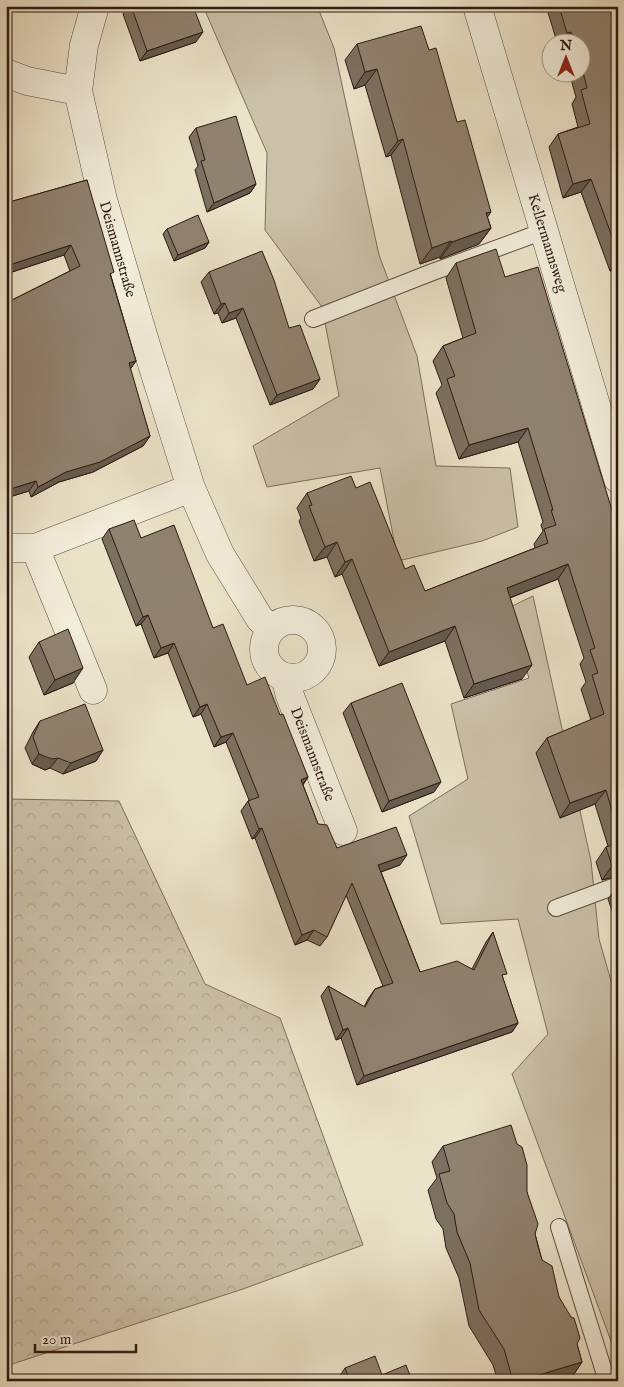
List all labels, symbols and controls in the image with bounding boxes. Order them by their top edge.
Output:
north arrow [542,32,592,82]
text: N [559,37,572,55]
street label: Kellermannsweg [523,191,572,296]
street label: Deismannstraße [95,199,140,300]
street label: Deismannstraße [286,704,339,804]
scale bar [35,1322,136,1354]
text: 20 m [42,1330,72,1349]

